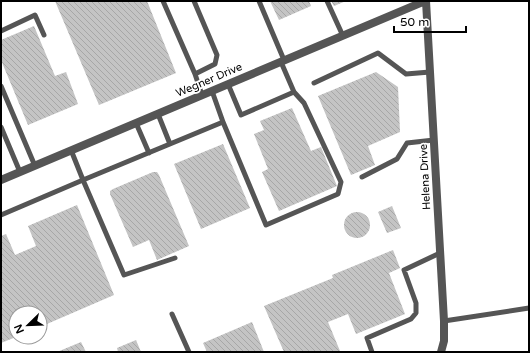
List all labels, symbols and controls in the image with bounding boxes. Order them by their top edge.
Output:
scale bar [394,8,466,34]
text: 50 m [400,15,429,29]
street label: Wegner Drive [174,60,244,100]
street label: Helena Drive [417,144,433,210]
north arrow [8,305,48,345]
text: N [12,322,27,335]

